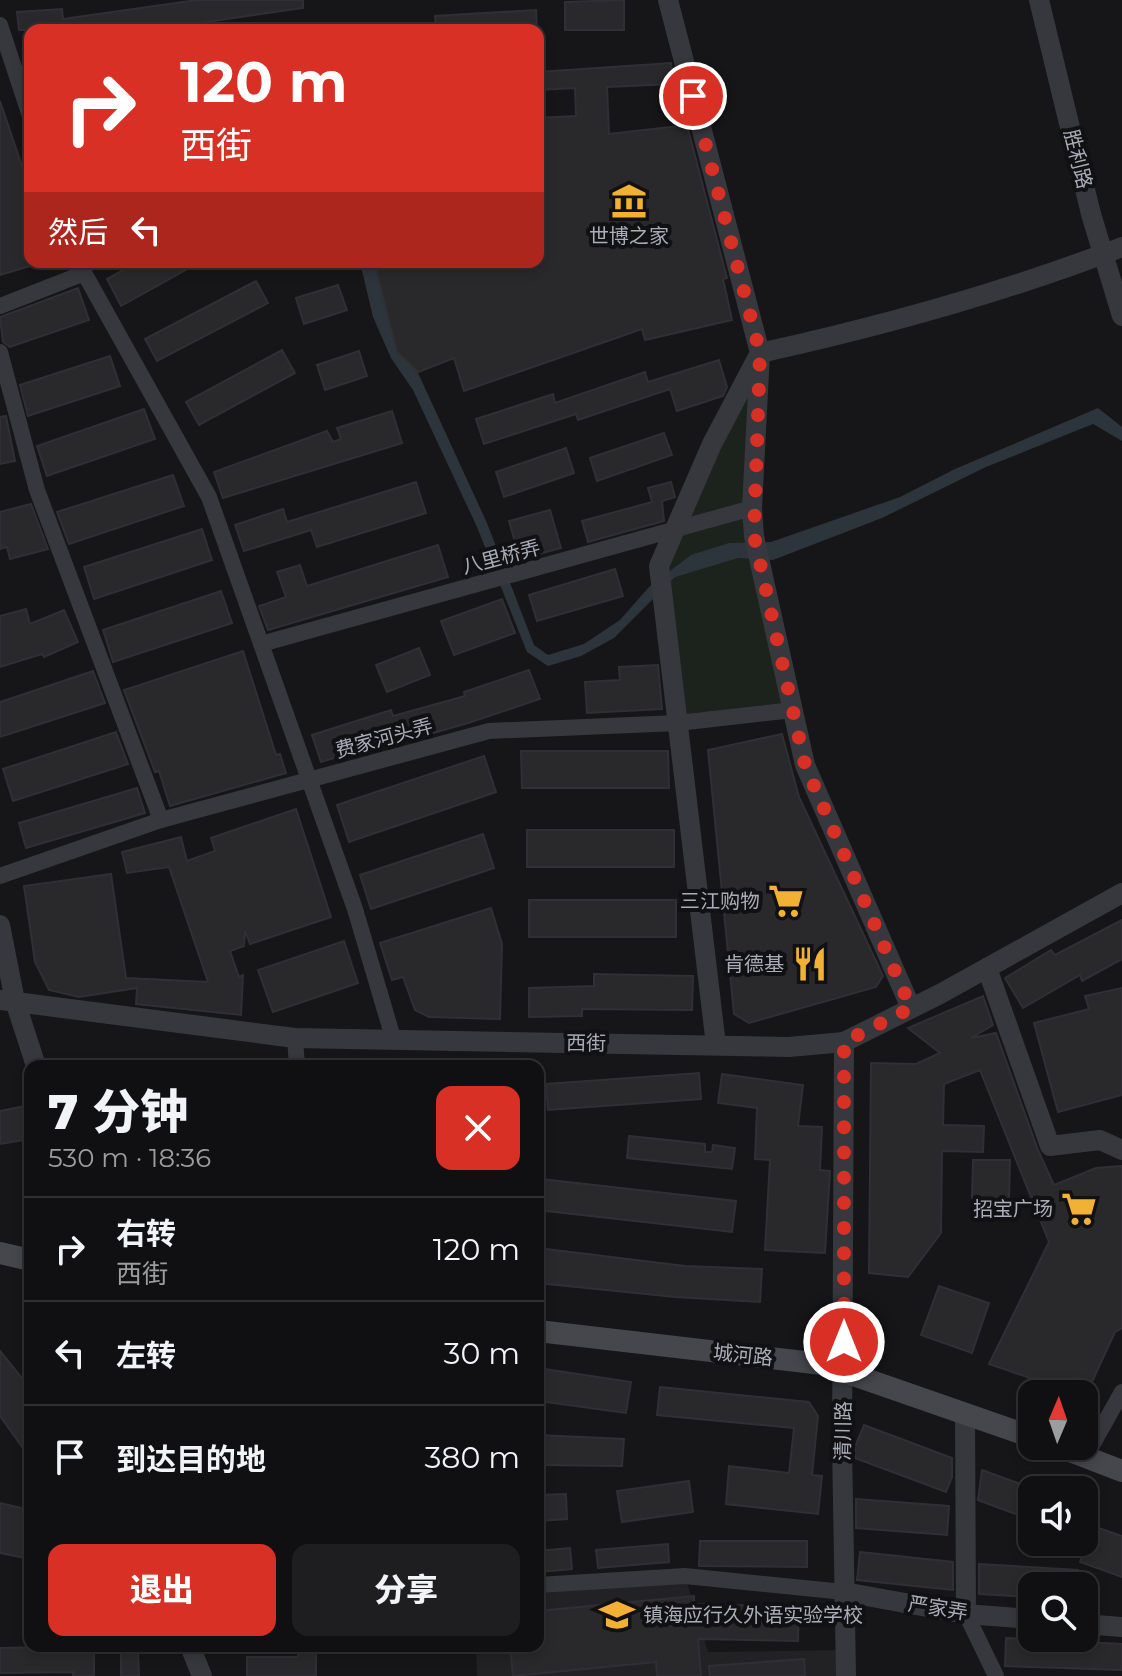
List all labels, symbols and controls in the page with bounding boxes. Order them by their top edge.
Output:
text: 120 m [180,48,348,116]
icon: right [48,56,152,160]
pin [659,62,727,130]
icon: arrive [671,74,715,118]
text: 西街 [180,123,252,167]
street label: 胜利路 [1059,127,1097,191]
museum icon: 世博之家 [610,182,648,220]
icon: left [124,208,168,252]
text: 然后 [48,214,108,251]
place label: 世博之家 [589,224,669,248]
street label: 八里桥弄 [459,535,543,579]
street label: 费家河头弄 [333,713,435,763]
supermarket icon: 三江购物 [767,882,805,920]
place label: 三江购物 [680,889,760,913]
restaurant icon: 肯德基 [791,945,829,983]
place label: 肯德基 [724,952,784,976]
street label: 西街 [566,1031,606,1055]
text: 7 分钟 [48,1083,188,1141]
button: close [436,1086,520,1170]
text: 530 m · 18:36 [48,1142,211,1174]
supermarket icon: 招宝广场 [1060,1190,1098,1228]
place label: 招宝广场 [973,1197,1053,1221]
text: 右转 [116,1215,176,1252]
icon: right [48,1227,92,1271]
text: 120 m [433,1231,520,1268]
text: 西街 [116,1258,168,1290]
position arrow [802,1300,886,1384]
icon: left [48,1331,92,1375]
text: 30 m [444,1335,520,1372]
text: 左转 [116,1337,176,1374]
street label: 城河路 [712,1340,774,1370]
north arrow [1018,1380,1098,1460]
map controls [1018,1380,1098,1652]
street label: 清川路 [830,1401,856,1461]
icon: arrive [48,1435,92,1479]
text: 380 m [424,1439,520,1476]
text: 到达目的地 [116,1441,266,1478]
button: sound [1018,1476,1098,1556]
button: 退出 [48,1544,276,1636]
button: 分享 [292,1544,520,1636]
button: search [1018,1572,1098,1652]
street label: 严家弄 [906,1591,970,1625]
school or university icon: 镇海应行久外语实验学校 [598,1596,636,1634]
place label: 镇海应行久外语实验学校 [643,1603,863,1627]

